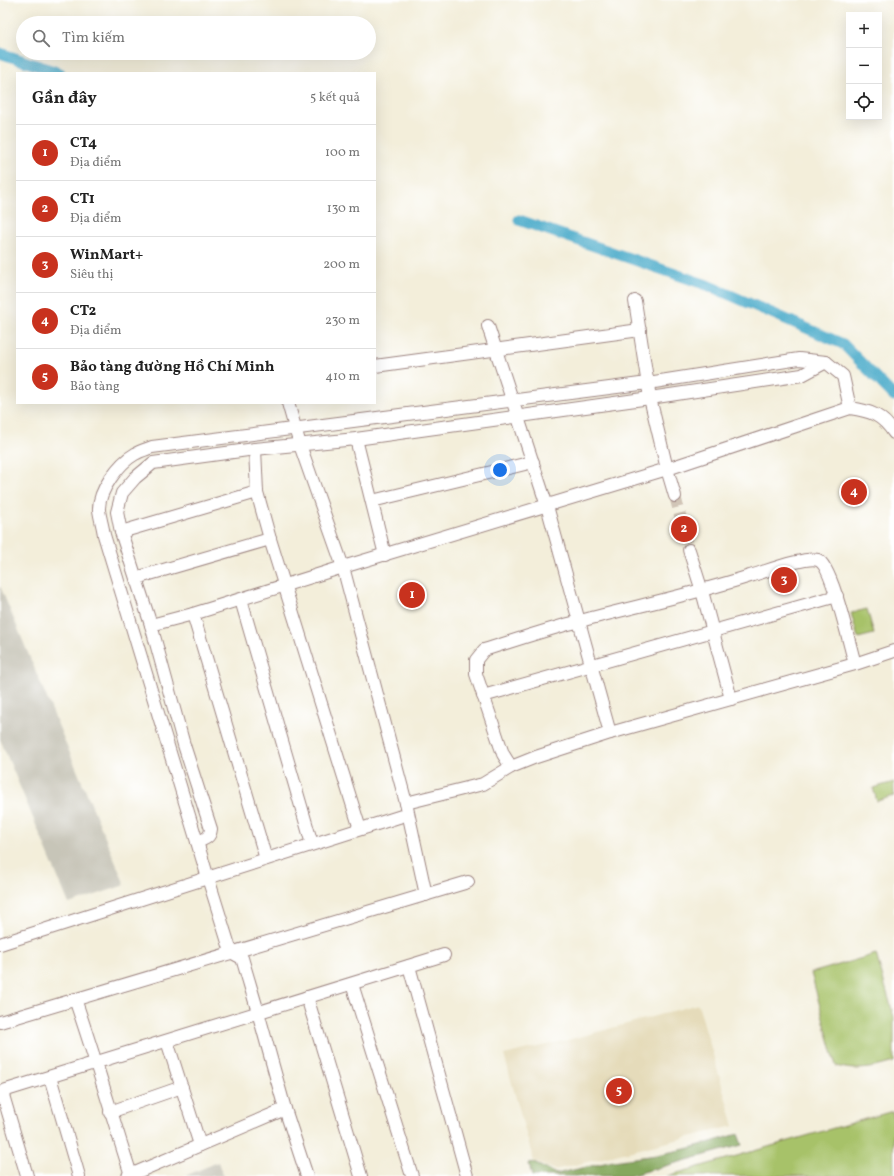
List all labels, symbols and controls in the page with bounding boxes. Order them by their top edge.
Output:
map controls [846,12,882,120]
button: + [846,12,882,48]
search box [16,16,376,60]
icon: search [30,27,52,49]
text: Tìm kiếm [62,28,125,49]
button: − [846,48,882,84]
button: locate [846,84,882,120]
text: Gần đây [32,87,97,110]
text: 5 kết quả [310,89,360,107]
text: CT4 [70,133,97,154]
text: 1 [42,144,48,162]
text: 100 m [325,144,360,162]
text: Địa điểm [70,154,121,172]
text: CT1 [70,189,95,210]
text: 2 [42,200,48,218]
text: 130 m [327,200,360,218]
text: Địa điểm [70,210,121,228]
text: WinMart+ [70,245,143,266]
text: 3 [42,256,48,274]
text: 200 m [323,256,360,274]
text: Siêu thị [70,266,113,284]
text: CT2 [70,301,96,322]
text: 4 [41,312,49,330]
text: 230 m [325,312,360,330]
text: Địa điểm [70,322,121,340]
text: Bảo tàng đường Hồ Chí Minh [70,357,275,378]
text: 5 [42,368,48,386]
text: 410 m [325,368,360,386]
text: Bảo tàng [70,378,120,396]
your location [490,460,510,480]
pin: 4 [841,477,867,507]
pin: 2 [671,514,697,544]
pin: 3 [771,565,797,595]
pin: 1 [399,580,425,610]
pin: 5 [606,1076,632,1106]

